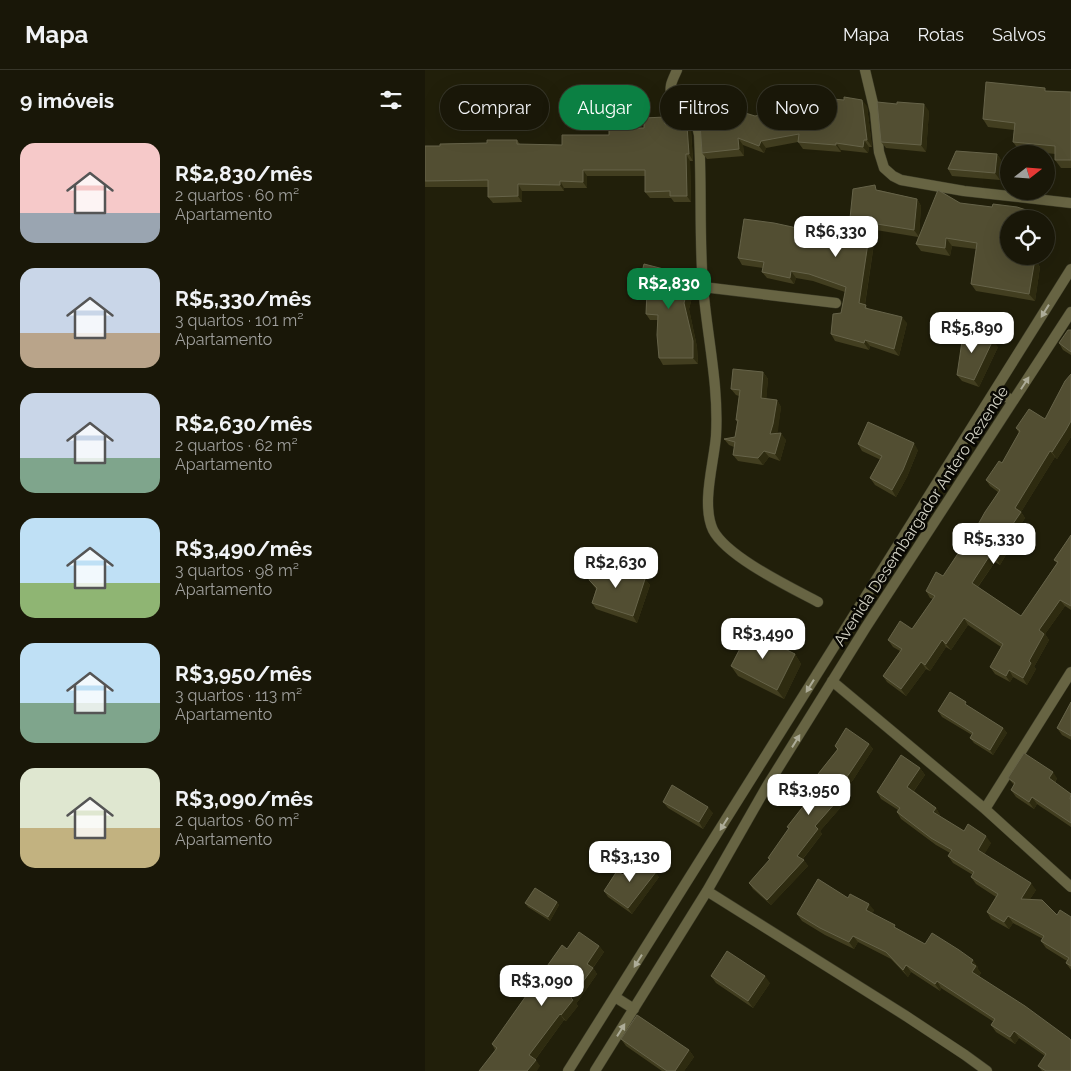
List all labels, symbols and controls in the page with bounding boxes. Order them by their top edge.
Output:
text: Mapa [25,20,88,49]
text: Mapa [843,24,889,45]
text: Rotas [917,24,964,45]
text: Salvos [992,24,1046,45]
chip: Comprar [440,85,549,130]
chip: Alugar [559,85,650,130]
chip: Filtros [660,85,747,130]
chip: Novo [757,85,837,130]
icon: filters [377,86,405,114]
text: 9 imóveis [20,88,114,113]
north arrow [1000,145,1055,200]
map controls [1000,145,1055,265]
text: R$2,830/mês [175,161,313,186]
icon: home [60,163,120,223]
text: 2 quartos · 60 m² [175,186,299,205]
text: Apartamento [175,205,272,224]
button: locate [1000,210,1055,265]
pin: R$6,330 [790,216,882,258]
text: R$6,330 [805,222,867,241]
pin: R$2,830 [623,268,715,310]
text: R$2,830 [638,274,700,293]
text: R$5,330/mês [175,286,311,311]
icon: home [60,288,120,348]
one-way arrow [1040,304,1050,317]
text: 3 quartos · 101 m² [175,311,303,330]
pin: R$5,890 [926,312,1018,354]
text: R$5,890 [941,318,1003,337]
text: Apartamento [175,330,272,349]
one-way arrow [1020,376,1030,390]
street label: Avenida Desembargador Antero Rezende [830,383,1012,649]
text: R$2,630/mês [175,411,313,436]
icon: home [60,413,120,473]
text: 2 quartos · 62 m² [175,436,298,455]
text: Apartamento [175,455,272,474]
pin: R$5,330 [948,522,1040,565]
text: R$5,330 [963,529,1025,548]
text: R$3,490/mês [175,536,312,561]
icon: home [60,538,120,598]
pin: R$2,630 [570,546,662,589]
text: R$2,630 [585,553,647,572]
text: 3 quartos · 98 m² [175,561,299,580]
text: Apartamento [175,580,272,599]
pin: R$3,490 [717,618,809,660]
text: R$3,490 [732,624,794,643]
text: R$3,950/mês [175,661,312,686]
icon: home [60,663,120,723]
one-way arrow [806,679,815,692]
text: 3 quartos · 113 m² [175,686,302,705]
text: Apartamento [175,705,272,724]
one-way arrow [791,734,800,747]
pin: R$3,950 [763,774,855,816]
text: R$3,950 [778,780,840,799]
text: R$3,090/mês [175,786,313,811]
icon: home [60,788,120,848]
text: 2 quartos · 60 m² [175,811,299,830]
one-way arrow [720,817,729,830]
text: Apartamento [175,830,272,849]
pin: R$3,130 [584,840,676,883]
text: R$3,130 [600,847,660,866]
one-way arrow [633,954,642,968]
pin: R$3,090 [496,964,588,1007]
text: R$3,090 [511,971,573,990]
one-way arrow [617,1023,626,1036]

